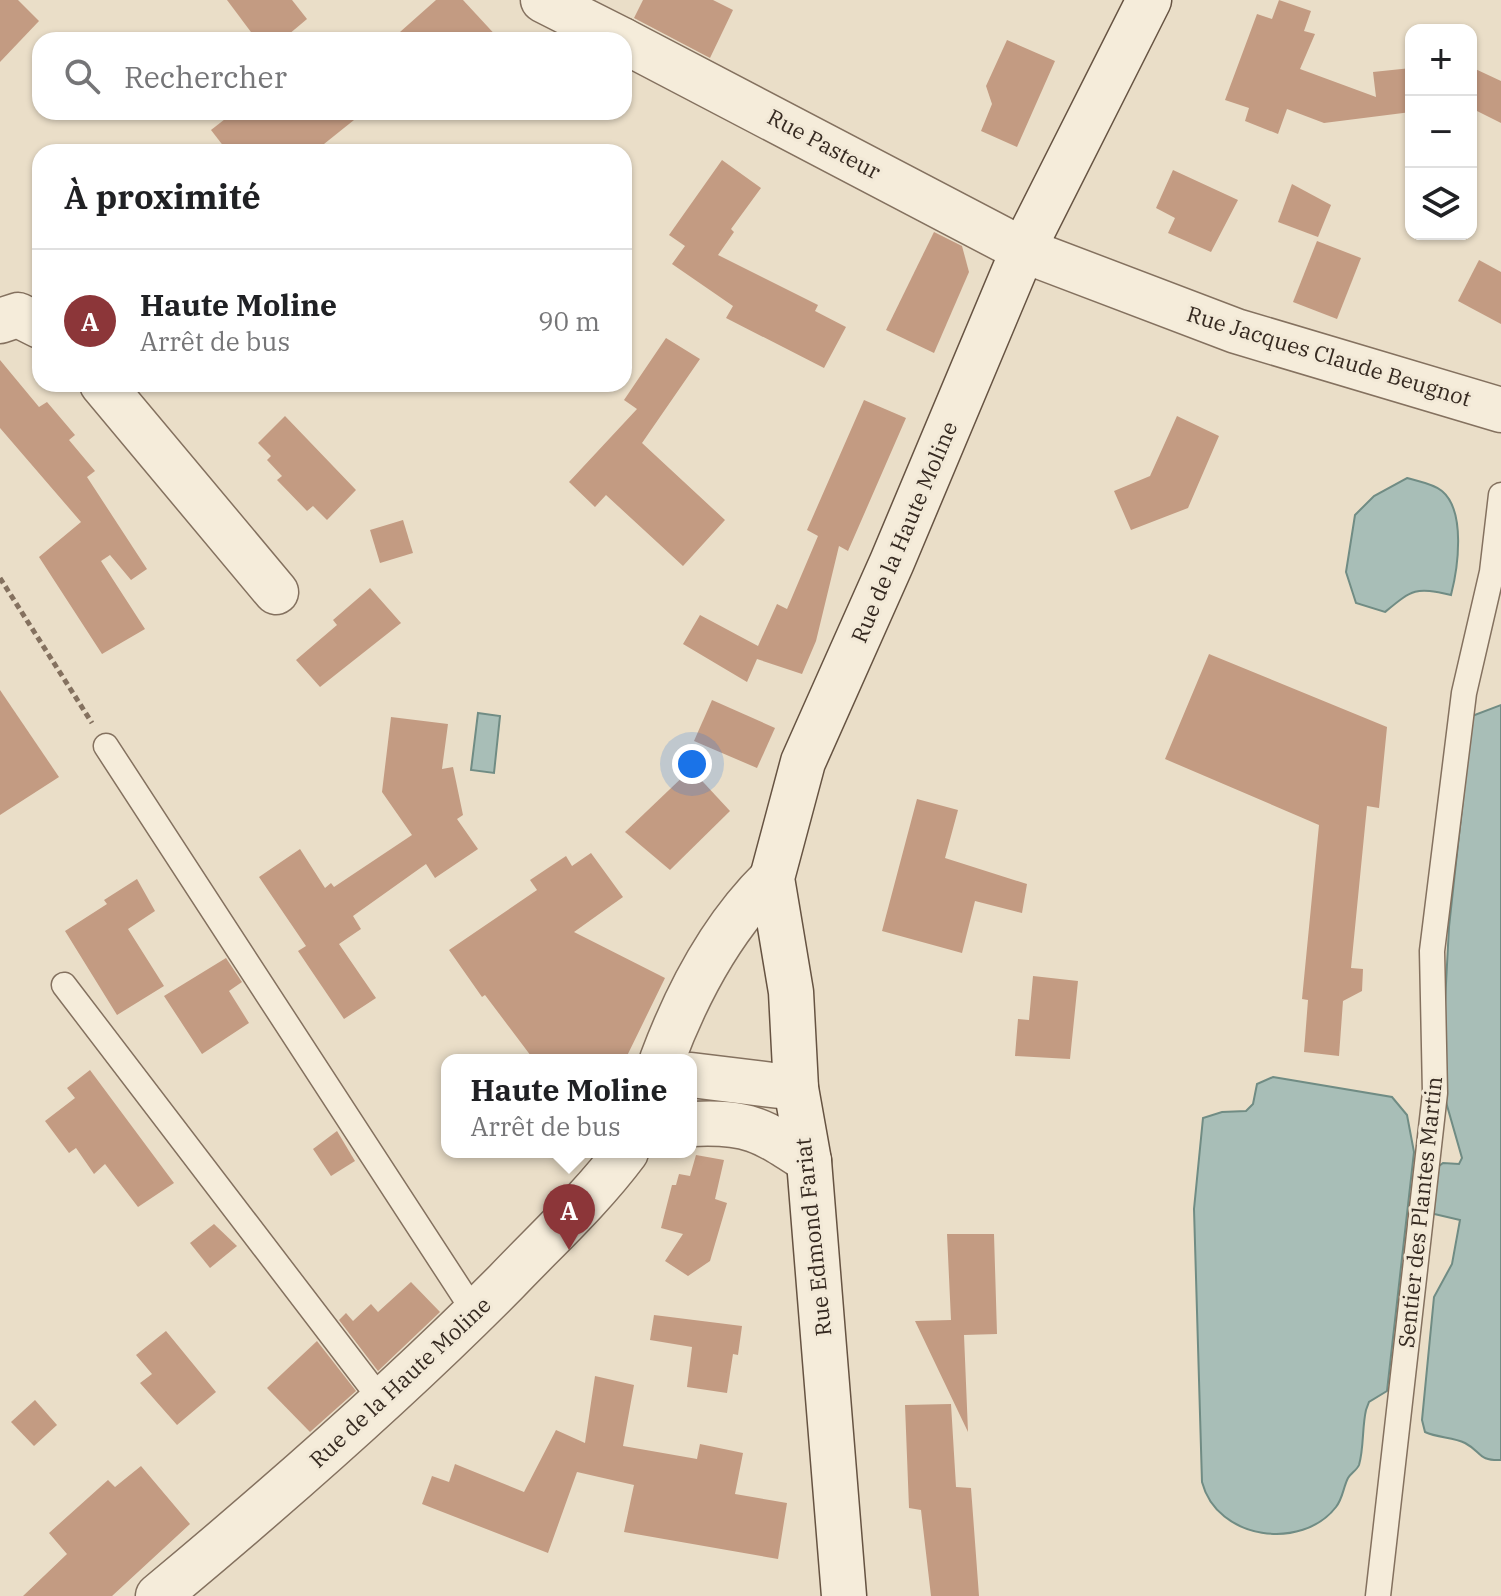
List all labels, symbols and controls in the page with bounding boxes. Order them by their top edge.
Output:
map controls [1405,24,1477,240]
button: + [1405,24,1477,96]
search box [32,32,632,120]
icon: search [60,54,104,98]
text: Rechercher [124,57,287,96]
button: − [1405,96,1477,168]
street label: Rue Pasteur [763,102,886,186]
button: layers [1405,168,1477,240]
text: À proximité [64,174,261,218]
text: Haute Moline [140,285,337,324]
street label: Rue Jacques Claude Beugnot [1183,298,1475,413]
text: A [81,304,99,338]
text: 90 m [538,304,600,338]
text: Arrêt de bus [140,324,290,358]
street label: Rue de la Haute Moline [844,417,963,647]
your location [672,744,712,784]
popup [441,1054,697,1158]
text: Haute Moline [470,1070,668,1109]
street label: Sentier des Plantes Martin [1391,1075,1448,1349]
text: Arrêt de bus [470,1109,621,1143]
street label: Rue Edmond Fariat [788,1136,837,1338]
pin: A [543,1184,595,1250]
street label: Rue de la Haute Moline [303,1290,496,1473]

